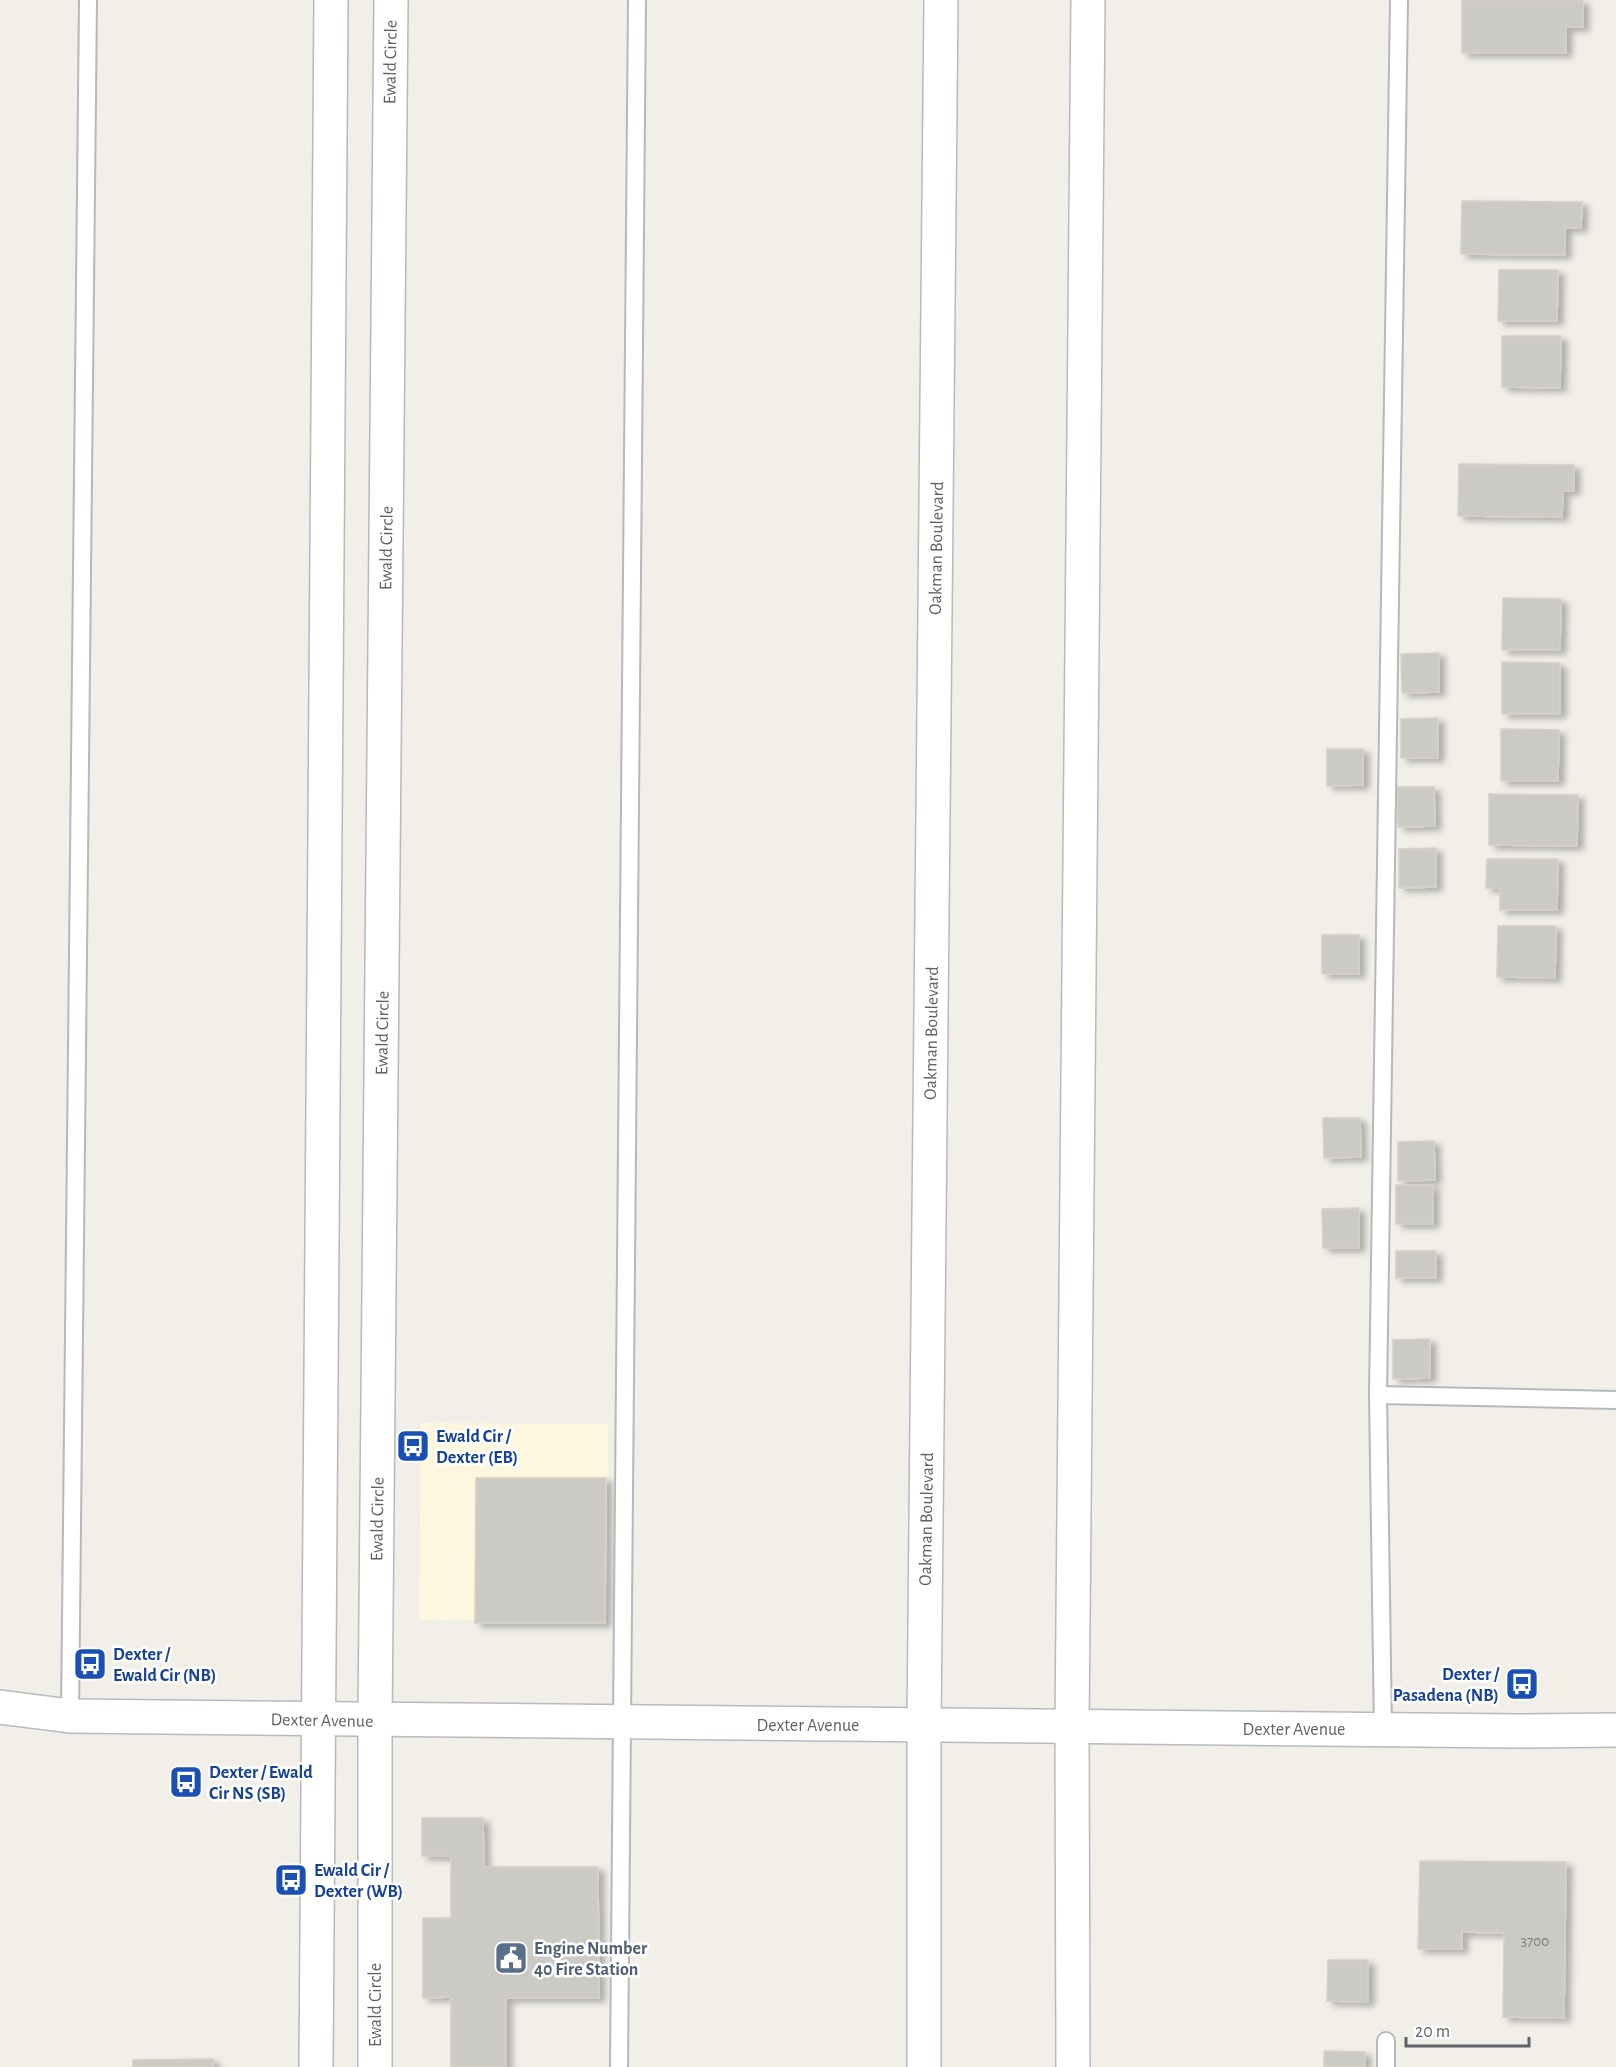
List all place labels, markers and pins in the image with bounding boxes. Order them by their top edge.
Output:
bus stop icon: Ewald Cir / Dexter (EB) [395,1428,431,1464]
place label: Ewald Cir / Dexter (EB) [436,1428,518,1467]
bus stop icon: Dexter / Ewald Cir (NB) [72,1646,108,1682]
place label: Dexter / Ewald Cir (NB) [113,1646,216,1685]
place label: Dexter / Pasadena (NB) [1393,1666,1500,1705]
bus stop icon: Dexter / Pasadena (NB) [1504,1666,1540,1702]
bus stop icon: Dexter / Ewald Cir NS (SB) [168,1764,204,1800]
place label: Dexter / Ewald Cir NS (SB) [209,1764,313,1803]
bus stop icon: Ewald Cir / Dexter (WB) [273,1862,309,1898]
place label: Ewald Cir / Dexter (WB) [314,1862,403,1901]
public building icon: Engine Number 40 Fire Station [493,1940,529,1976]
place label: Engine Number 40 Fire Station [534,1940,648,1979]

